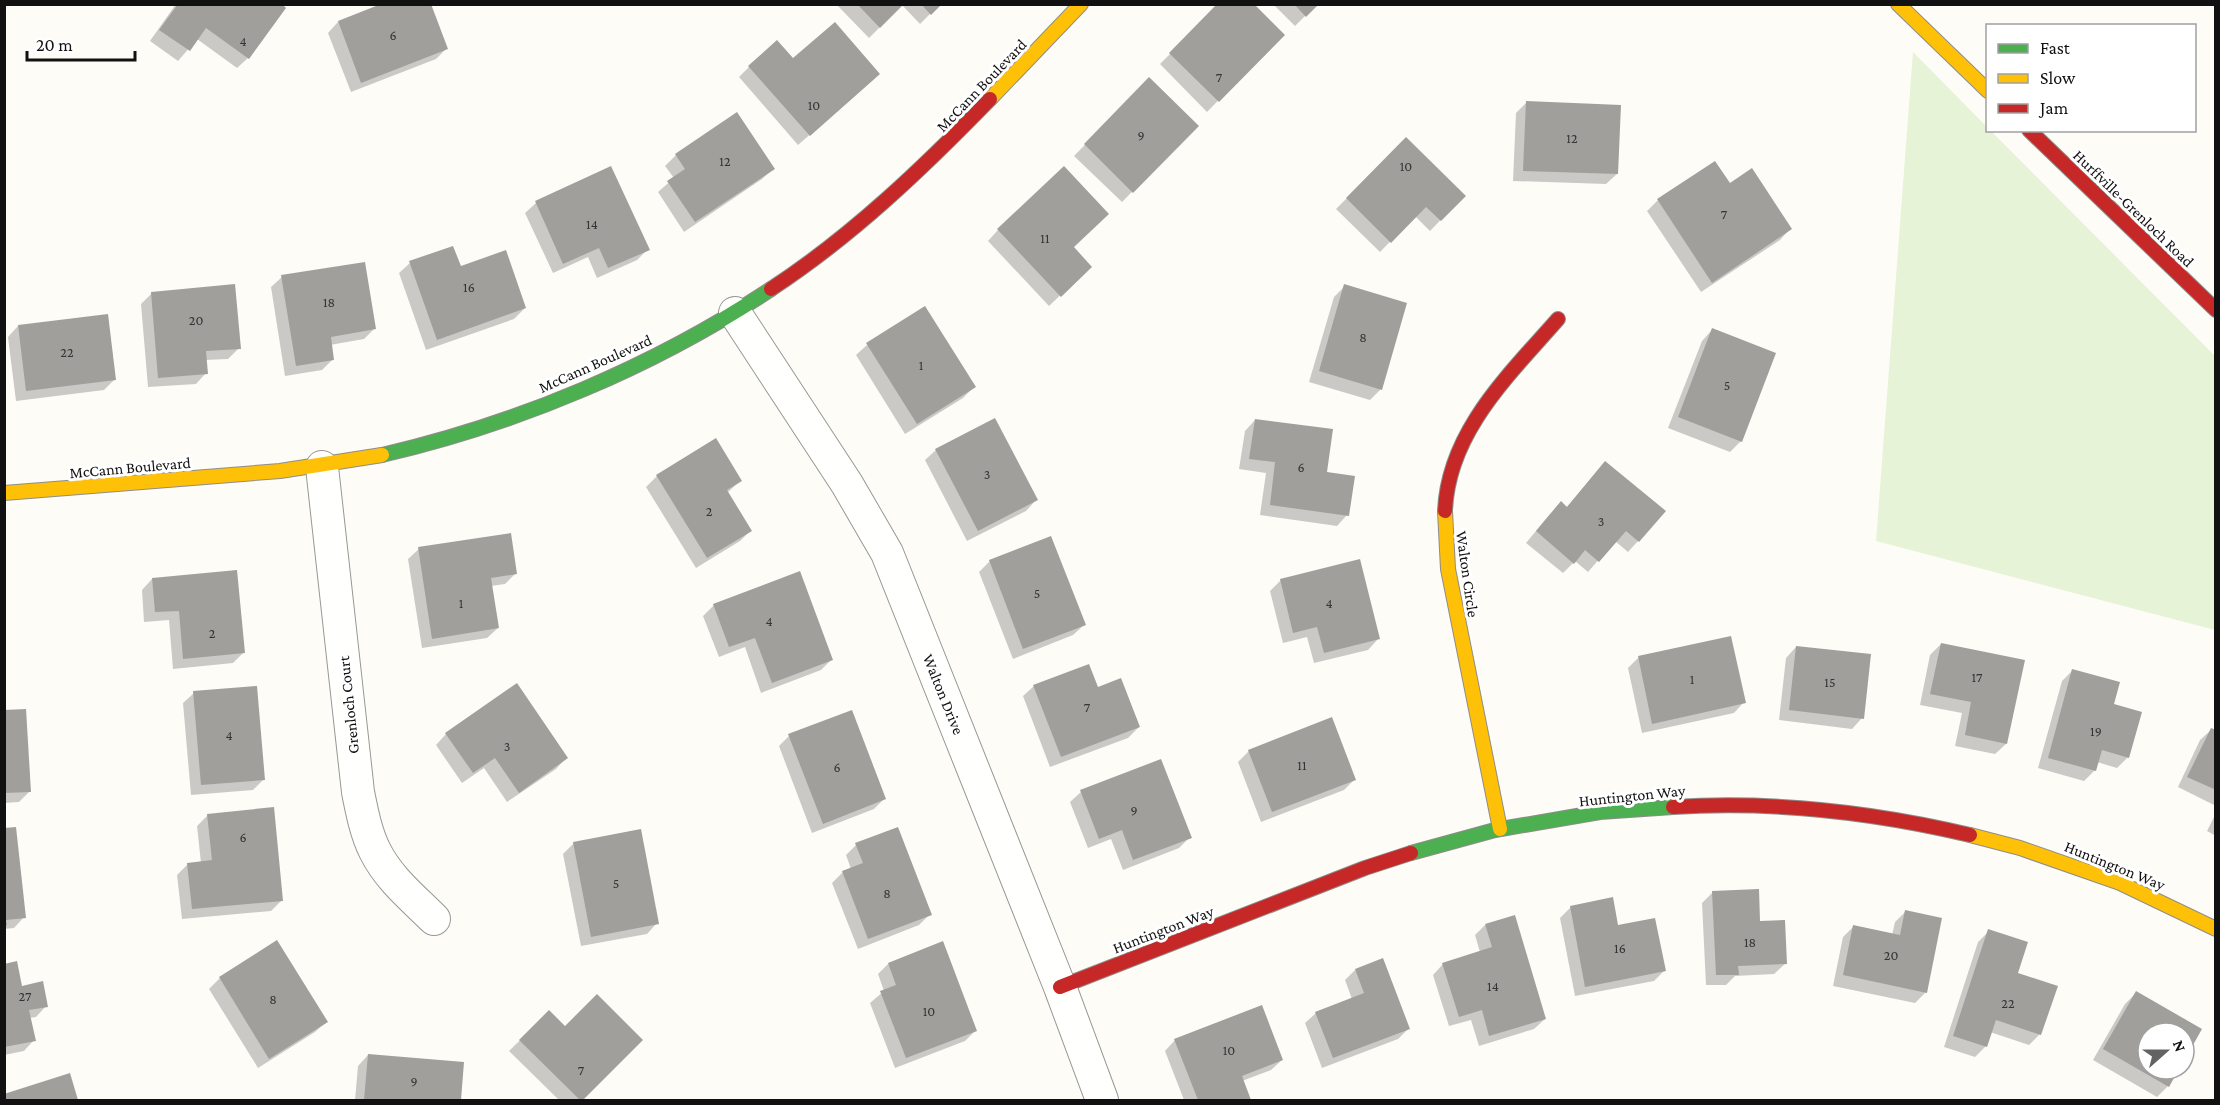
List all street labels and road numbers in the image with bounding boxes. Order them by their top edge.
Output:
street label: McCann Boulevard [933,35,1030,135]
street label: Hurffville-Grenloch Road [2070,146,2198,271]
street label: McCann Boulevard [536,331,655,396]
street label: McCann Boulevard [69,454,192,481]
street label: Walton Circle [1453,530,1482,618]
street label: Walton Drive [920,652,967,737]
street label: Grenloch Court [335,655,362,755]
street label: Huntington Way [1578,781,1687,811]
street label: Huntington Way [2062,838,2168,895]
street label: Huntington Way [1110,902,1217,957]

